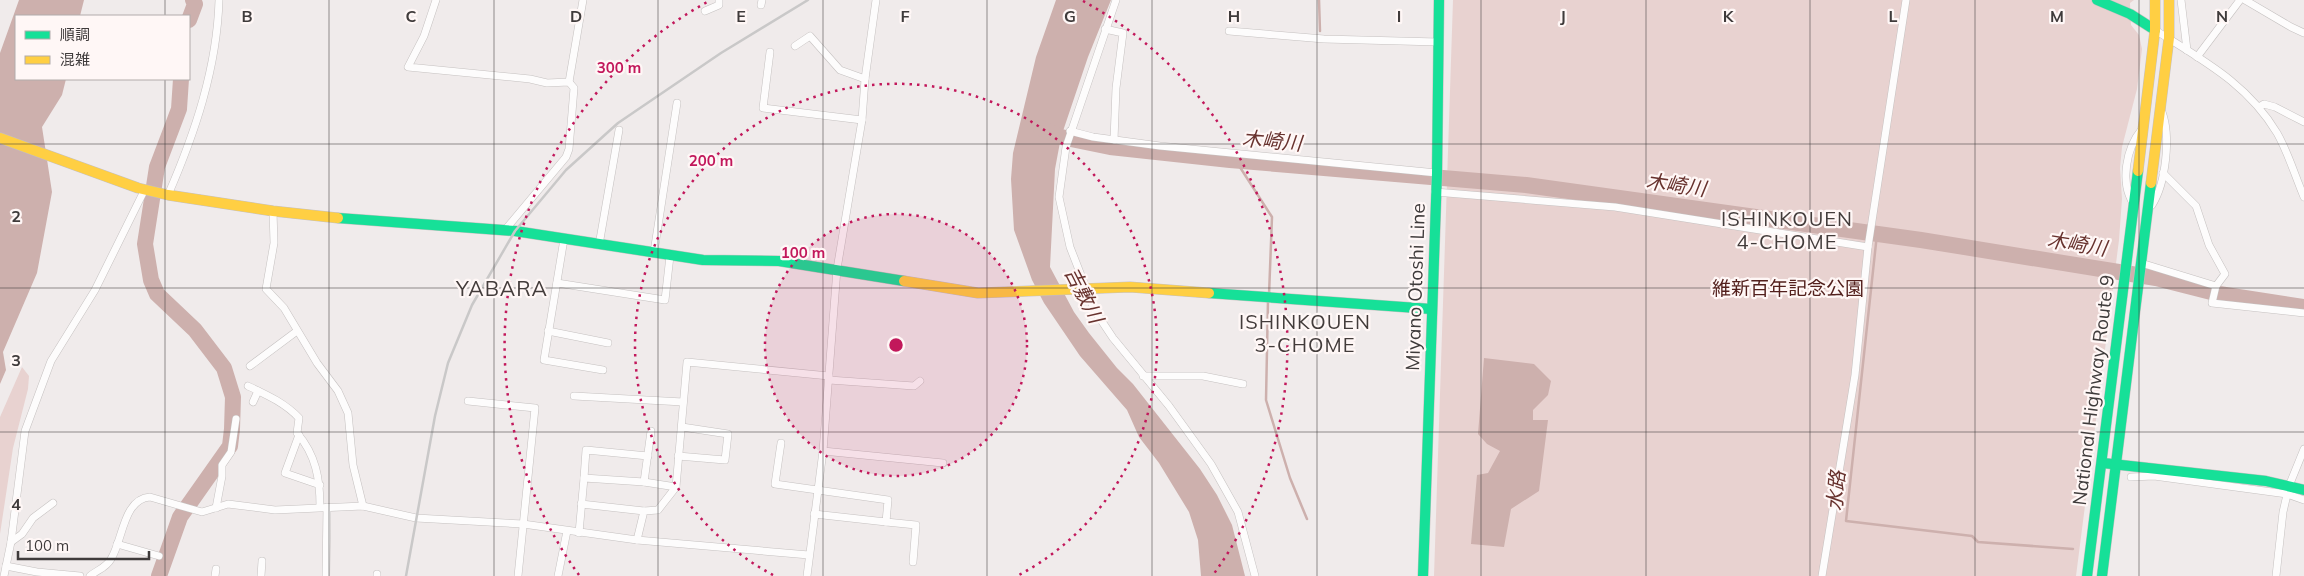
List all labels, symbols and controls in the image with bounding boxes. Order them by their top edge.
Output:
text: B [241,6,253,26]
text: C [406,6,417,26]
text: D [570,6,582,26]
text: E [736,6,746,26]
text: F [900,6,910,26]
text: G [1064,6,1076,26]
text: H [1228,6,1240,26]
text: I [1397,6,1401,26]
text: J [1560,6,1566,26]
text: K [1723,6,1735,26]
text: L [1889,6,1898,26]
text: M [2050,6,2064,26]
text: N [2216,6,2228,26]
legend [15,15,190,80]
text: 順調 [60,25,90,44]
text: 混雑 [60,50,90,69]
text: 300 m [597,58,641,77]
water label: 木崎川 [1241,125,1305,156]
text: 200 m [689,151,733,170]
water label: 木崎川 [1645,168,1709,201]
street label: Miyano Otoshi Line [1400,203,1430,371]
text: 2 [11,206,21,226]
district label: ISHINKOUEN 4-CHOME [1721,206,1853,254]
water label: 木崎川 [2045,226,2111,261]
text: 100 m [781,243,825,262]
water label: 吉敷川 [1060,262,1110,329]
street label: National Highway Route 9 [2067,273,2119,507]
district label: YABARA [455,275,548,301]
park label: 維新百年記念公園 [1712,276,1864,300]
district label: ISHINKOUEN 3-CHOME [1239,309,1371,357]
centre of rings [887,336,905,354]
text: 3 [11,350,21,370]
water label: 水路 [1821,468,1850,512]
text: 4 [11,494,21,514]
scale bar [18,528,149,560]
text: 100 m [25,536,69,555]

